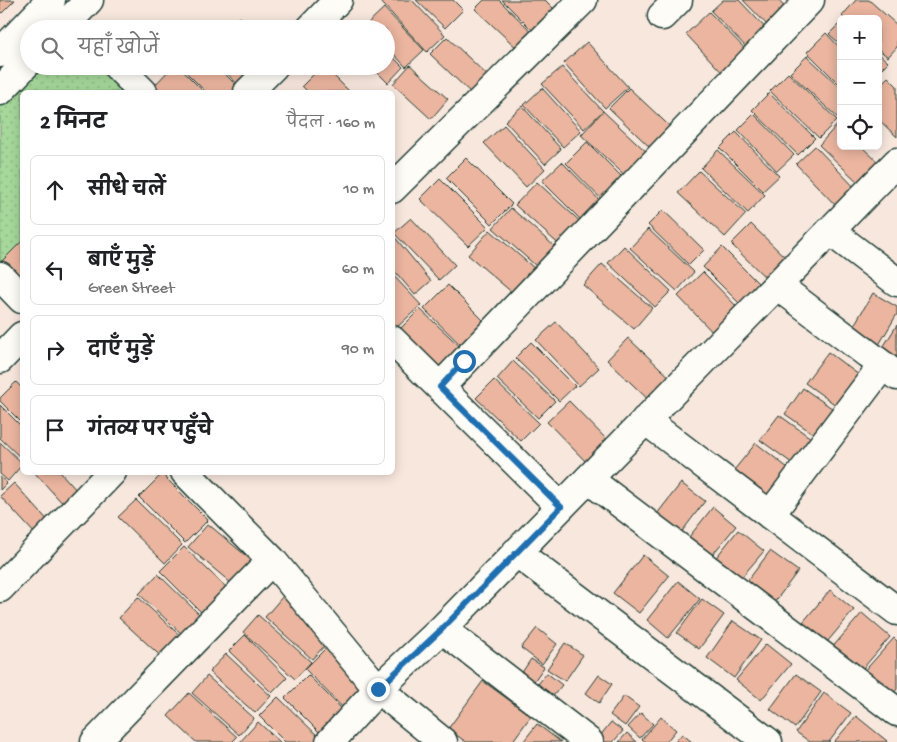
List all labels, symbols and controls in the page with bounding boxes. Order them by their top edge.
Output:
map controls [837,15,882,150]
button: + [837,15,882,60]
search box [20,20,395,75]
icon: search [38,34,66,62]
text: यहाँ खोजें [78,38,159,61]
button: − [837,60,882,105]
button: locate [837,105,882,150]
text: 2 मिनट [40,112,106,137]
text: पैदल · 160 m [287,115,375,134]
icon: ahead [41,176,69,204]
text: सीधे चलें [88,180,165,203]
text: 10 m [343,181,374,200]
text: बाएँ मुड़ें [88,251,154,274]
icon: left [41,256,69,284]
text: 60 m [342,261,374,280]
text: Green Street [88,280,174,299]
icon: right [41,336,69,364]
text: दाएँ मुड़ें [88,340,154,363]
text: 90 m [342,341,374,360]
route start [453,350,476,373]
icon: arrive [41,416,69,444]
text: गंतव्य पर पहुँचे [88,420,212,443]
route end [367,678,390,701]

